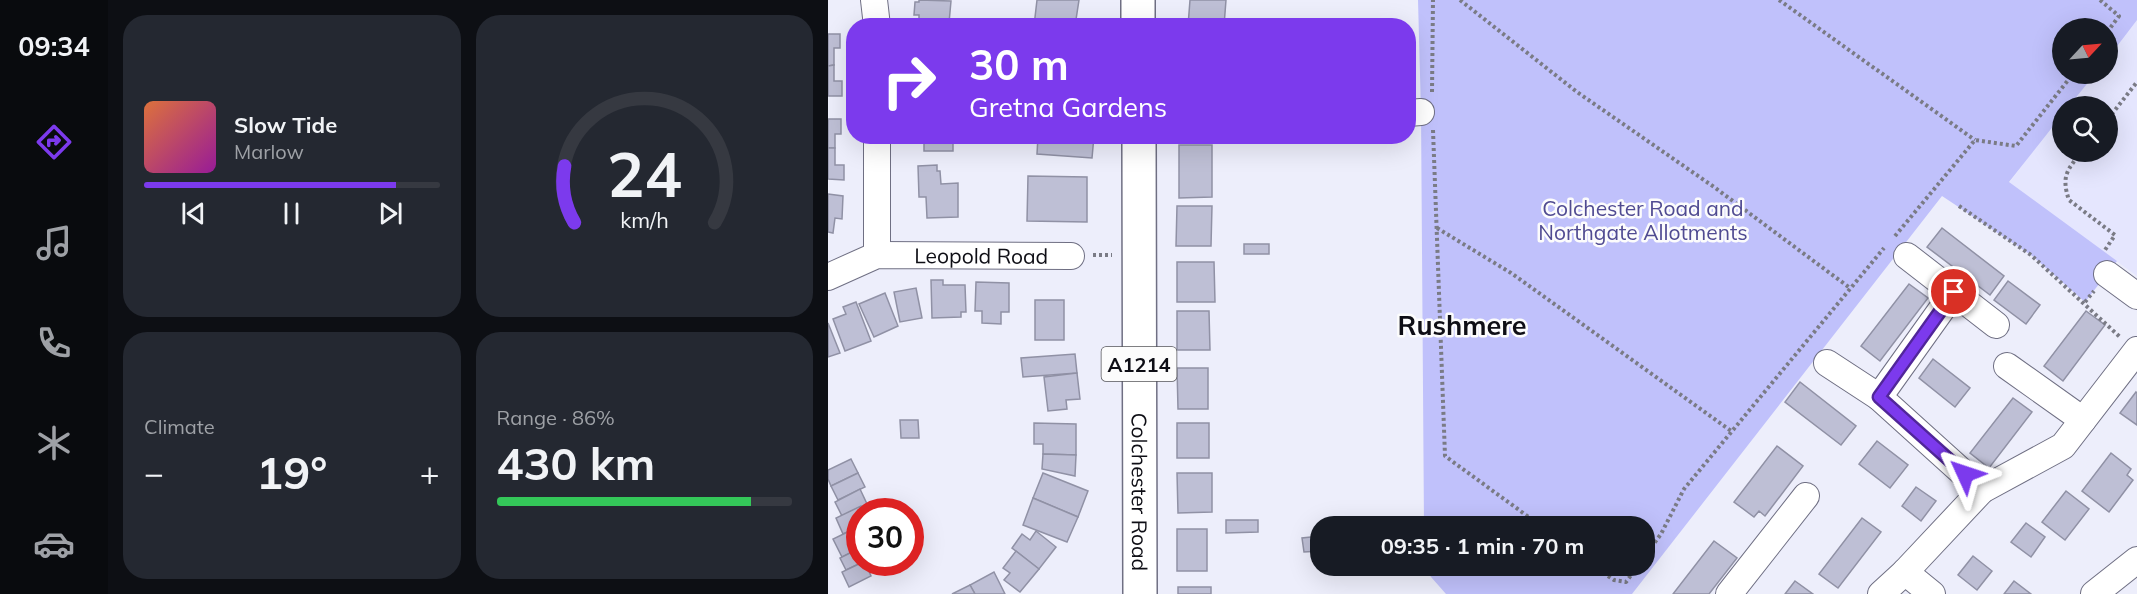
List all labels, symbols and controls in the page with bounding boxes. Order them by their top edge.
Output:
north arrow [2052,18,2118,84]
map controls [2052,18,2118,162]
text: 09:34 [18,29,90,63]
text: 30 m [969,38,1069,91]
icon: right [870,42,948,120]
text: Gretna Gardens [969,90,1167,124]
button: search [2052,96,2118,162]
text: Slow Tide [234,111,337,139]
icon: directions [33,121,75,163]
text: 24 [607,134,682,213]
text: Marlow [234,139,304,164]
park label: Colchester Road and Northgate Allotments [1538,195,1748,245]
icon: previous [177,197,210,230]
icon: pause [275,197,308,230]
icon: next [374,197,407,230]
text: km/h [620,206,668,233]
icon: music [33,222,75,264]
street label: Leopold Road [914,242,1048,269]
pin [1928,266,1979,317]
icon: arrive [1937,275,1970,308]
district label: Rushmere [1397,308,1527,342]
icon: phone [33,322,75,364]
road number: A1214 [1102,347,1176,381]
text: Range · 86% [497,405,615,430]
street label: Colchester Road [1127,413,1153,571]
text: Climate [144,414,215,439]
icon: climate [33,422,75,464]
text: 430 km [497,435,655,491]
position arrow [1933,442,1997,506]
text: 19° [256,444,327,500]
text: − [144,452,164,493]
text: + [420,452,440,493]
speed limit sign: 30 [846,498,924,576]
icon: car [33,523,75,565]
text: 09:35 · 1 min · 70 m [1381,532,1584,560]

